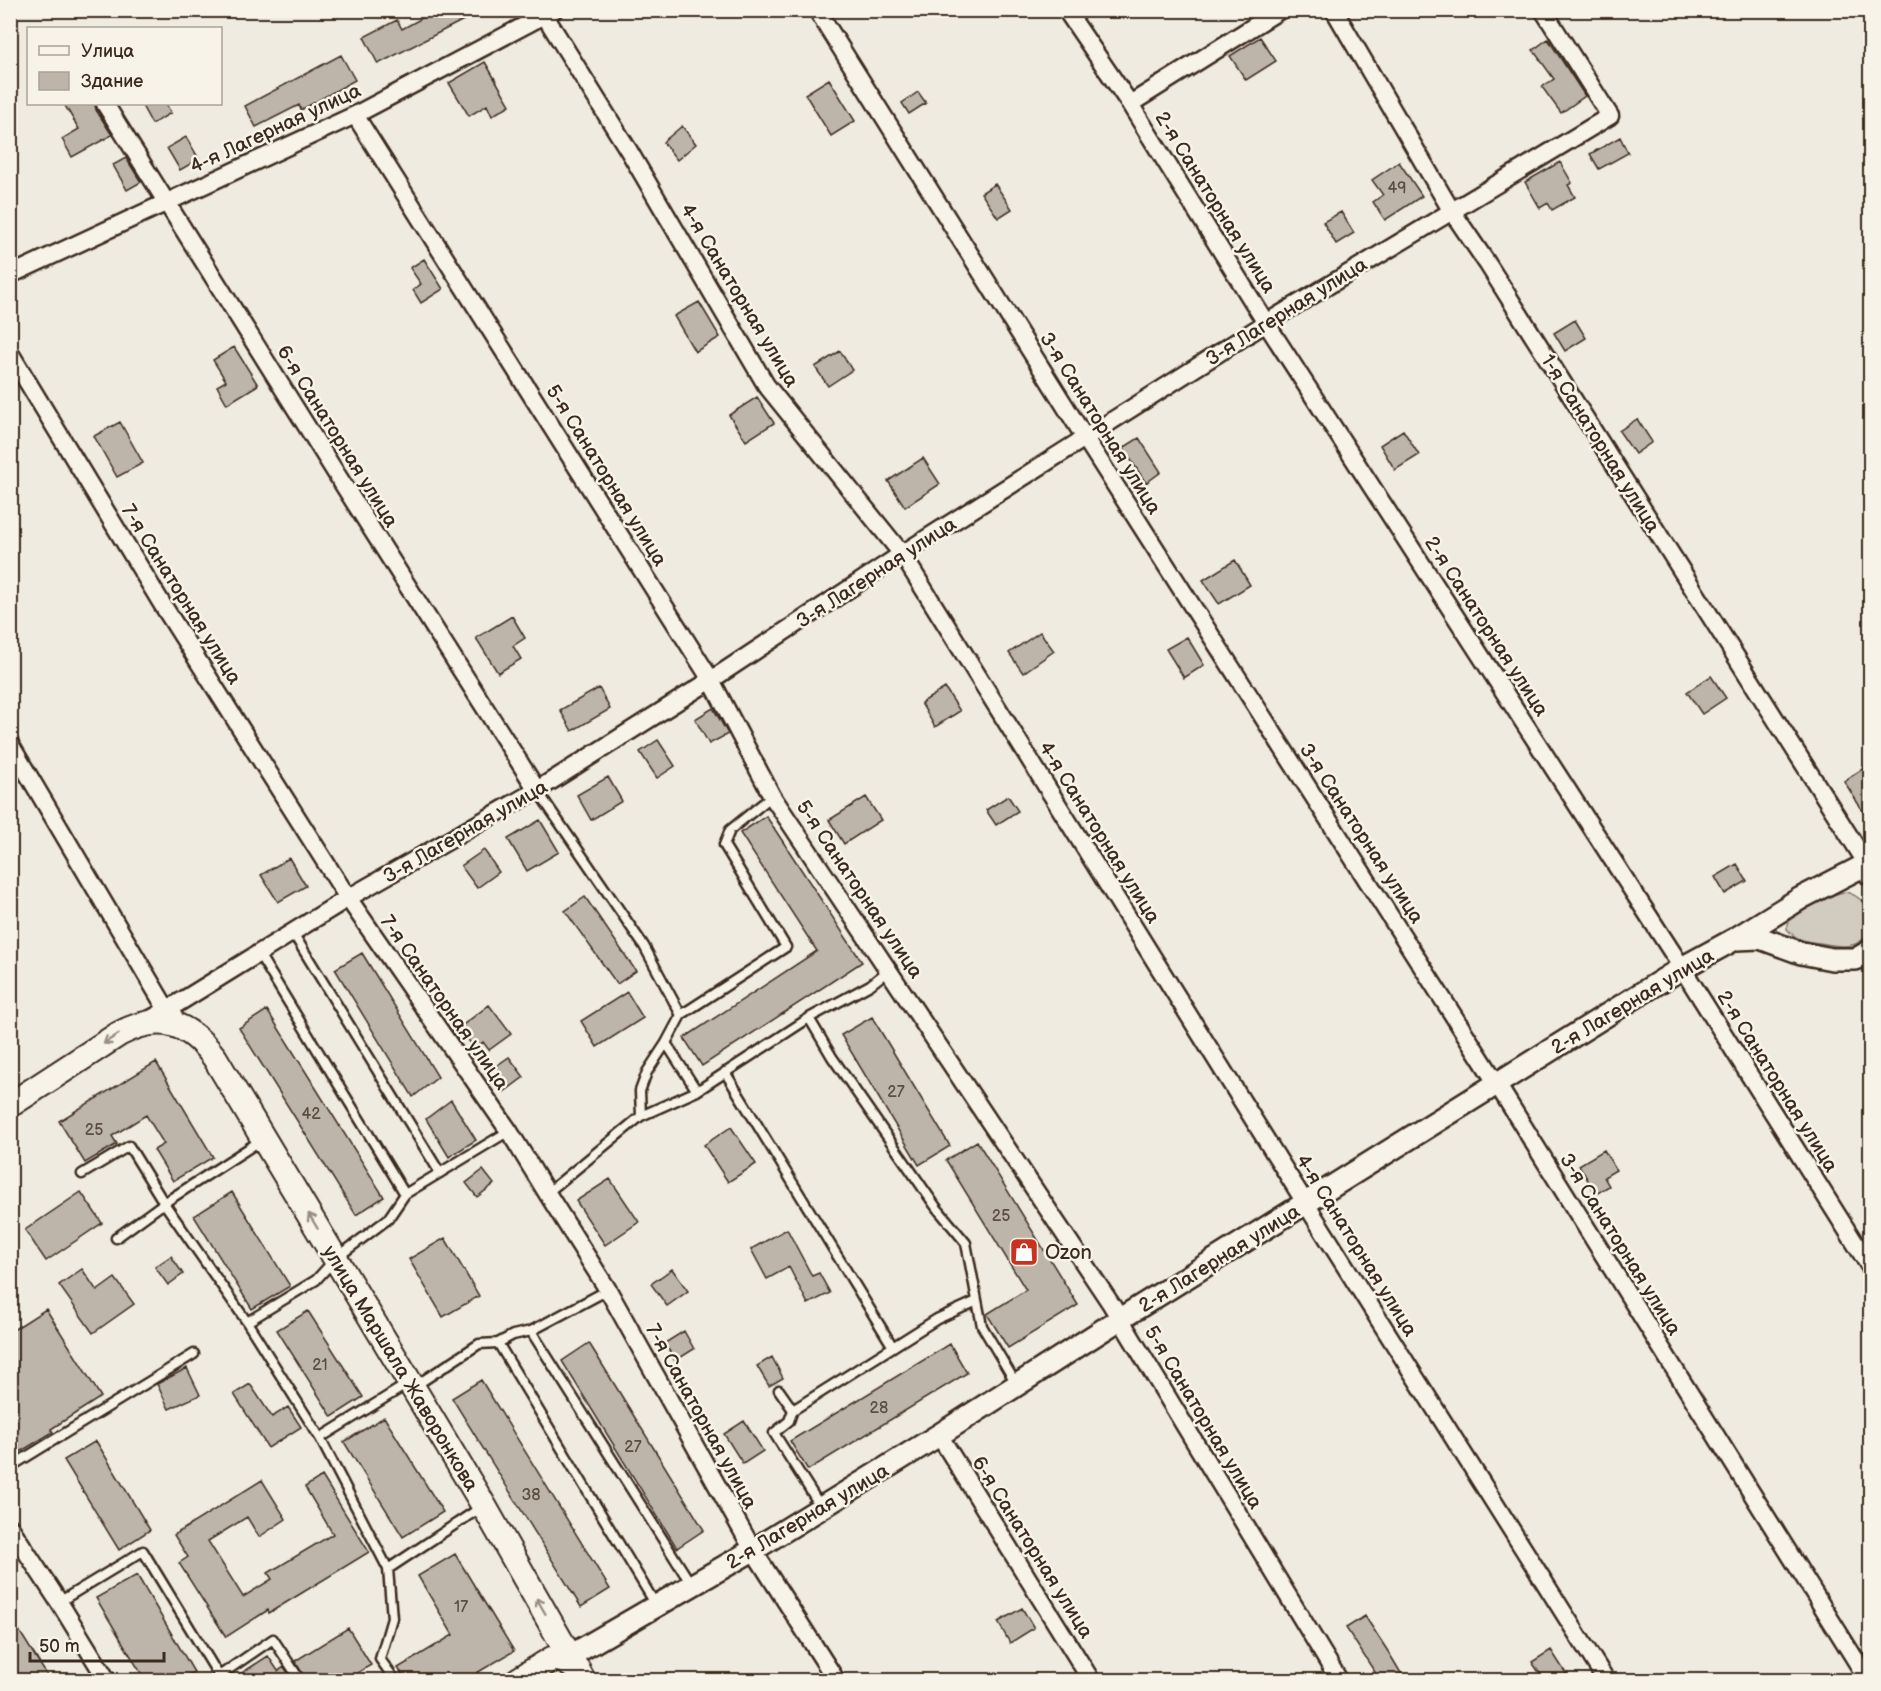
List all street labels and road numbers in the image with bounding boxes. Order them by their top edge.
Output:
street label: 4-я Лагерная улица [186,79,365,179]
street label: 2-я Санаторная улица [1149,107,1281,298]
street label: 4-я Санаторная улица [675,199,804,392]
street label: 3-я Лагерная улица [1201,252,1372,371]
street label: 3-я Санаторная улица [1034,328,1166,519]
street label: 6-я Санаторная улица [271,341,403,532]
street label: 1-я Санаторная улица [1535,350,1665,537]
street label: 5-я Санаторная улица [540,380,672,571]
street label: 7-я Санаторная улица [116,500,246,689]
street label: 3-я Лагерная улица [792,512,961,634]
street label: 2-я Санаторная улица [1419,532,1553,721]
street label: 4-я Санаторная улица [1033,737,1165,928]
street label: 3-я Санаторная улица [1294,739,1429,928]
street label: 3-я Лагерная улица [379,775,552,889]
street label: 5-я Санаторная улица [791,796,928,983]
street label: 7-я Санаторная улица [375,911,514,1095]
street label: 2-я Лагерная улица [1547,944,1718,1060]
street label: 2-я Санаторная улица [1711,986,1843,1177]
street label: 3-я Санаторная улица [1554,1149,1686,1340]
street label: 4-я Санаторная улица [1290,1150,1422,1341]
street label: 2-я Лагерная улица [1135,1199,1305,1318]
street label: улица Маршала Жаворонкова [317,1241,483,1496]
street label: 7-я Санаторная улица [640,1320,762,1513]
street label: 5-я Санаторная улица [1139,1322,1267,1514]
street label: 6-я Санаторная улица [966,1452,1098,1643]
street label: 2-я Лагерная улица [722,1459,893,1575]

